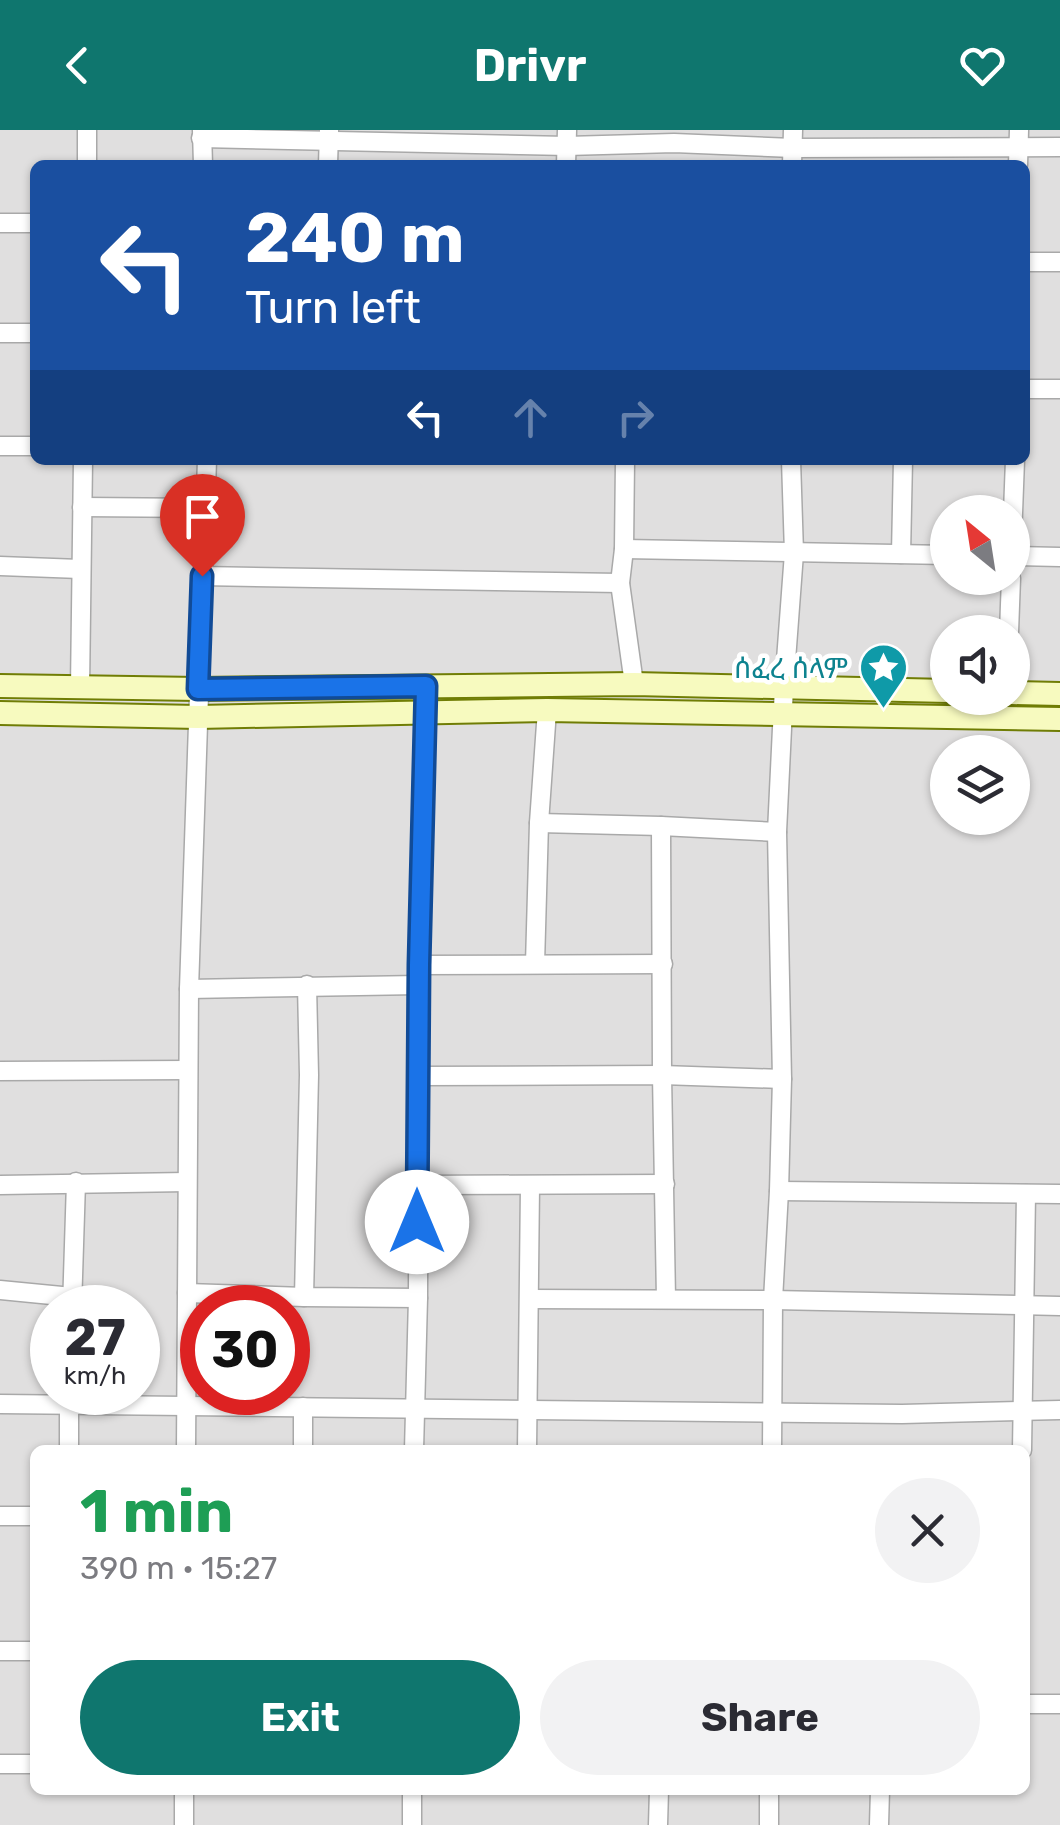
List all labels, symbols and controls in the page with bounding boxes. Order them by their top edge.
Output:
icon: back [50,38,105,93]
icon: heart [955,38,1010,93]
text: Drivr [474,39,586,92]
text: 240 m [245,197,465,280]
icon: left [80,200,210,330]
text: Turn left [245,281,421,334]
icon: left [398,390,453,445]
icon: ahead [503,390,558,445]
icon: right [608,390,663,445]
pin [160,474,245,577]
icon: arrive [175,489,230,544]
north arrow [930,495,1030,595]
map controls [930,495,1030,835]
button: sound [930,615,1030,715]
place icon: ሰፈረ ሰላም [857,642,909,710]
place label: ሰፈረ ሰላም [734,652,848,685]
button: layers [930,735,1030,835]
position arrow [365,1170,469,1274]
speed limit sign: 30 [180,1285,310,1415]
text: 27 [64,1308,126,1368]
text: km/h [64,1361,126,1390]
text: 1 min [80,1476,233,1547]
button: close [875,1478,980,1583]
text: 390 m · 15:27 [80,1549,277,1587]
button: Exit [80,1660,520,1775]
button: Share [540,1660,980,1775]

